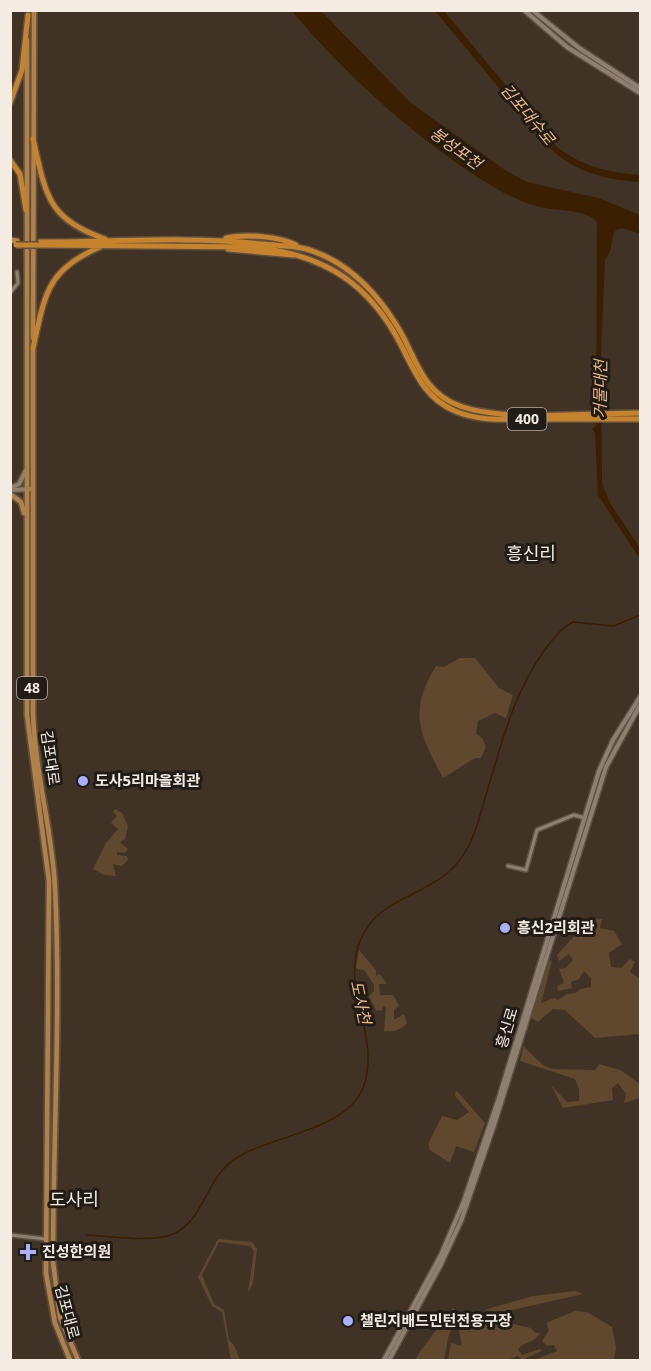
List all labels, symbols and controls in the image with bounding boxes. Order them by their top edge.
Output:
water label: 김포대수로 [496,79,561,150]
water label: 봉성포천 [426,122,488,176]
water label: 거물대천 [588,357,612,419]
road number: 400 [508,408,546,430]
district label: 흥신리 [506,541,556,565]
road number: 48 [17,677,47,699]
street label: 김포대로 [37,729,65,787]
place label: 도사5리마을회관 [95,770,200,790]
marker: 도사5리마을회관 [76,774,90,788]
place label: 흥신2리회관 [517,917,595,937]
marker: 흥신2리회관 [498,921,512,935]
water label: 도사천 [346,978,377,1028]
street label: 흥신로 [490,1005,522,1050]
district label: 도사리 [49,1187,99,1211]
place label: 진성한의원 [42,1241,111,1261]
marker: 진성한의원 [19,1243,37,1261]
street label: 김포대로 [51,1282,85,1341]
place label: 챌린지배드민턴전용구장 [360,1310,512,1330]
marker: 챌린지배드민턴전용구장 [341,1314,355,1328]

